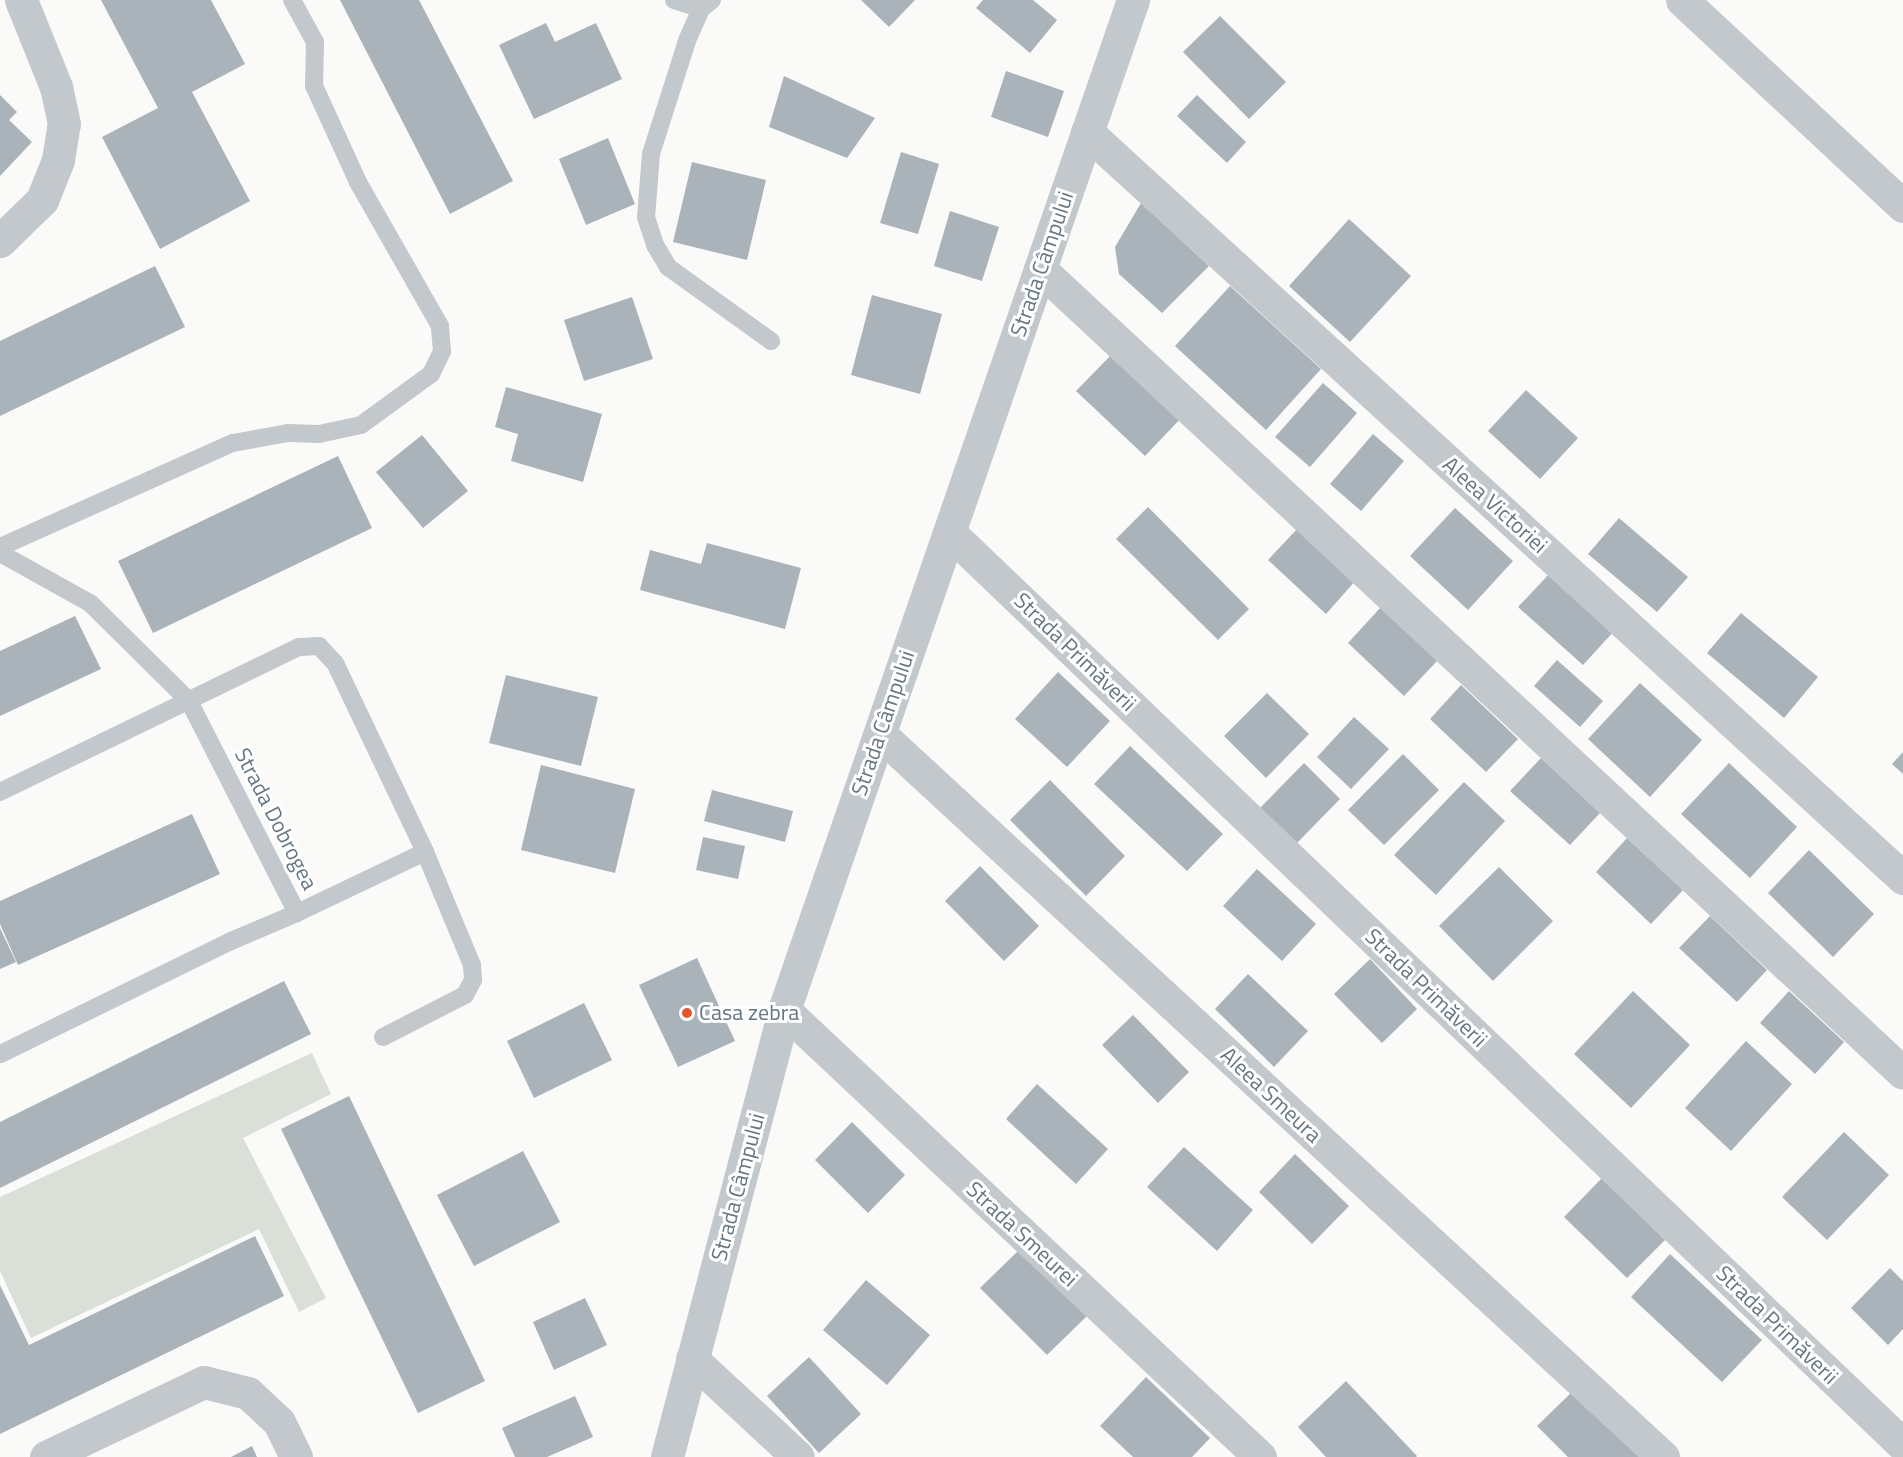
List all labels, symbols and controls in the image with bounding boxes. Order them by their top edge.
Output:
street label: Strada Câmpului [1005,188,1079,340]
street label: Aleea Victoriei [1437,451,1553,559]
street label: Strada Primăverii [1009,587,1141,717]
street label: Strada Câmpului [846,647,920,799]
street label: Strada Dobrogea [229,744,323,894]
street label: Strada Primăverii [1360,923,1492,1053]
place label: Casa zebra [699,1000,799,1026]
marker: Casa zebra [680,1006,694,1020]
street label: Aleea Smeura [1215,1042,1327,1148]
street label: Strada Câmpului [706,1110,770,1264]
street label: Strada Smeurei [961,1176,1083,1292]
street label: Strada Primăverii [1711,1260,1843,1390]

